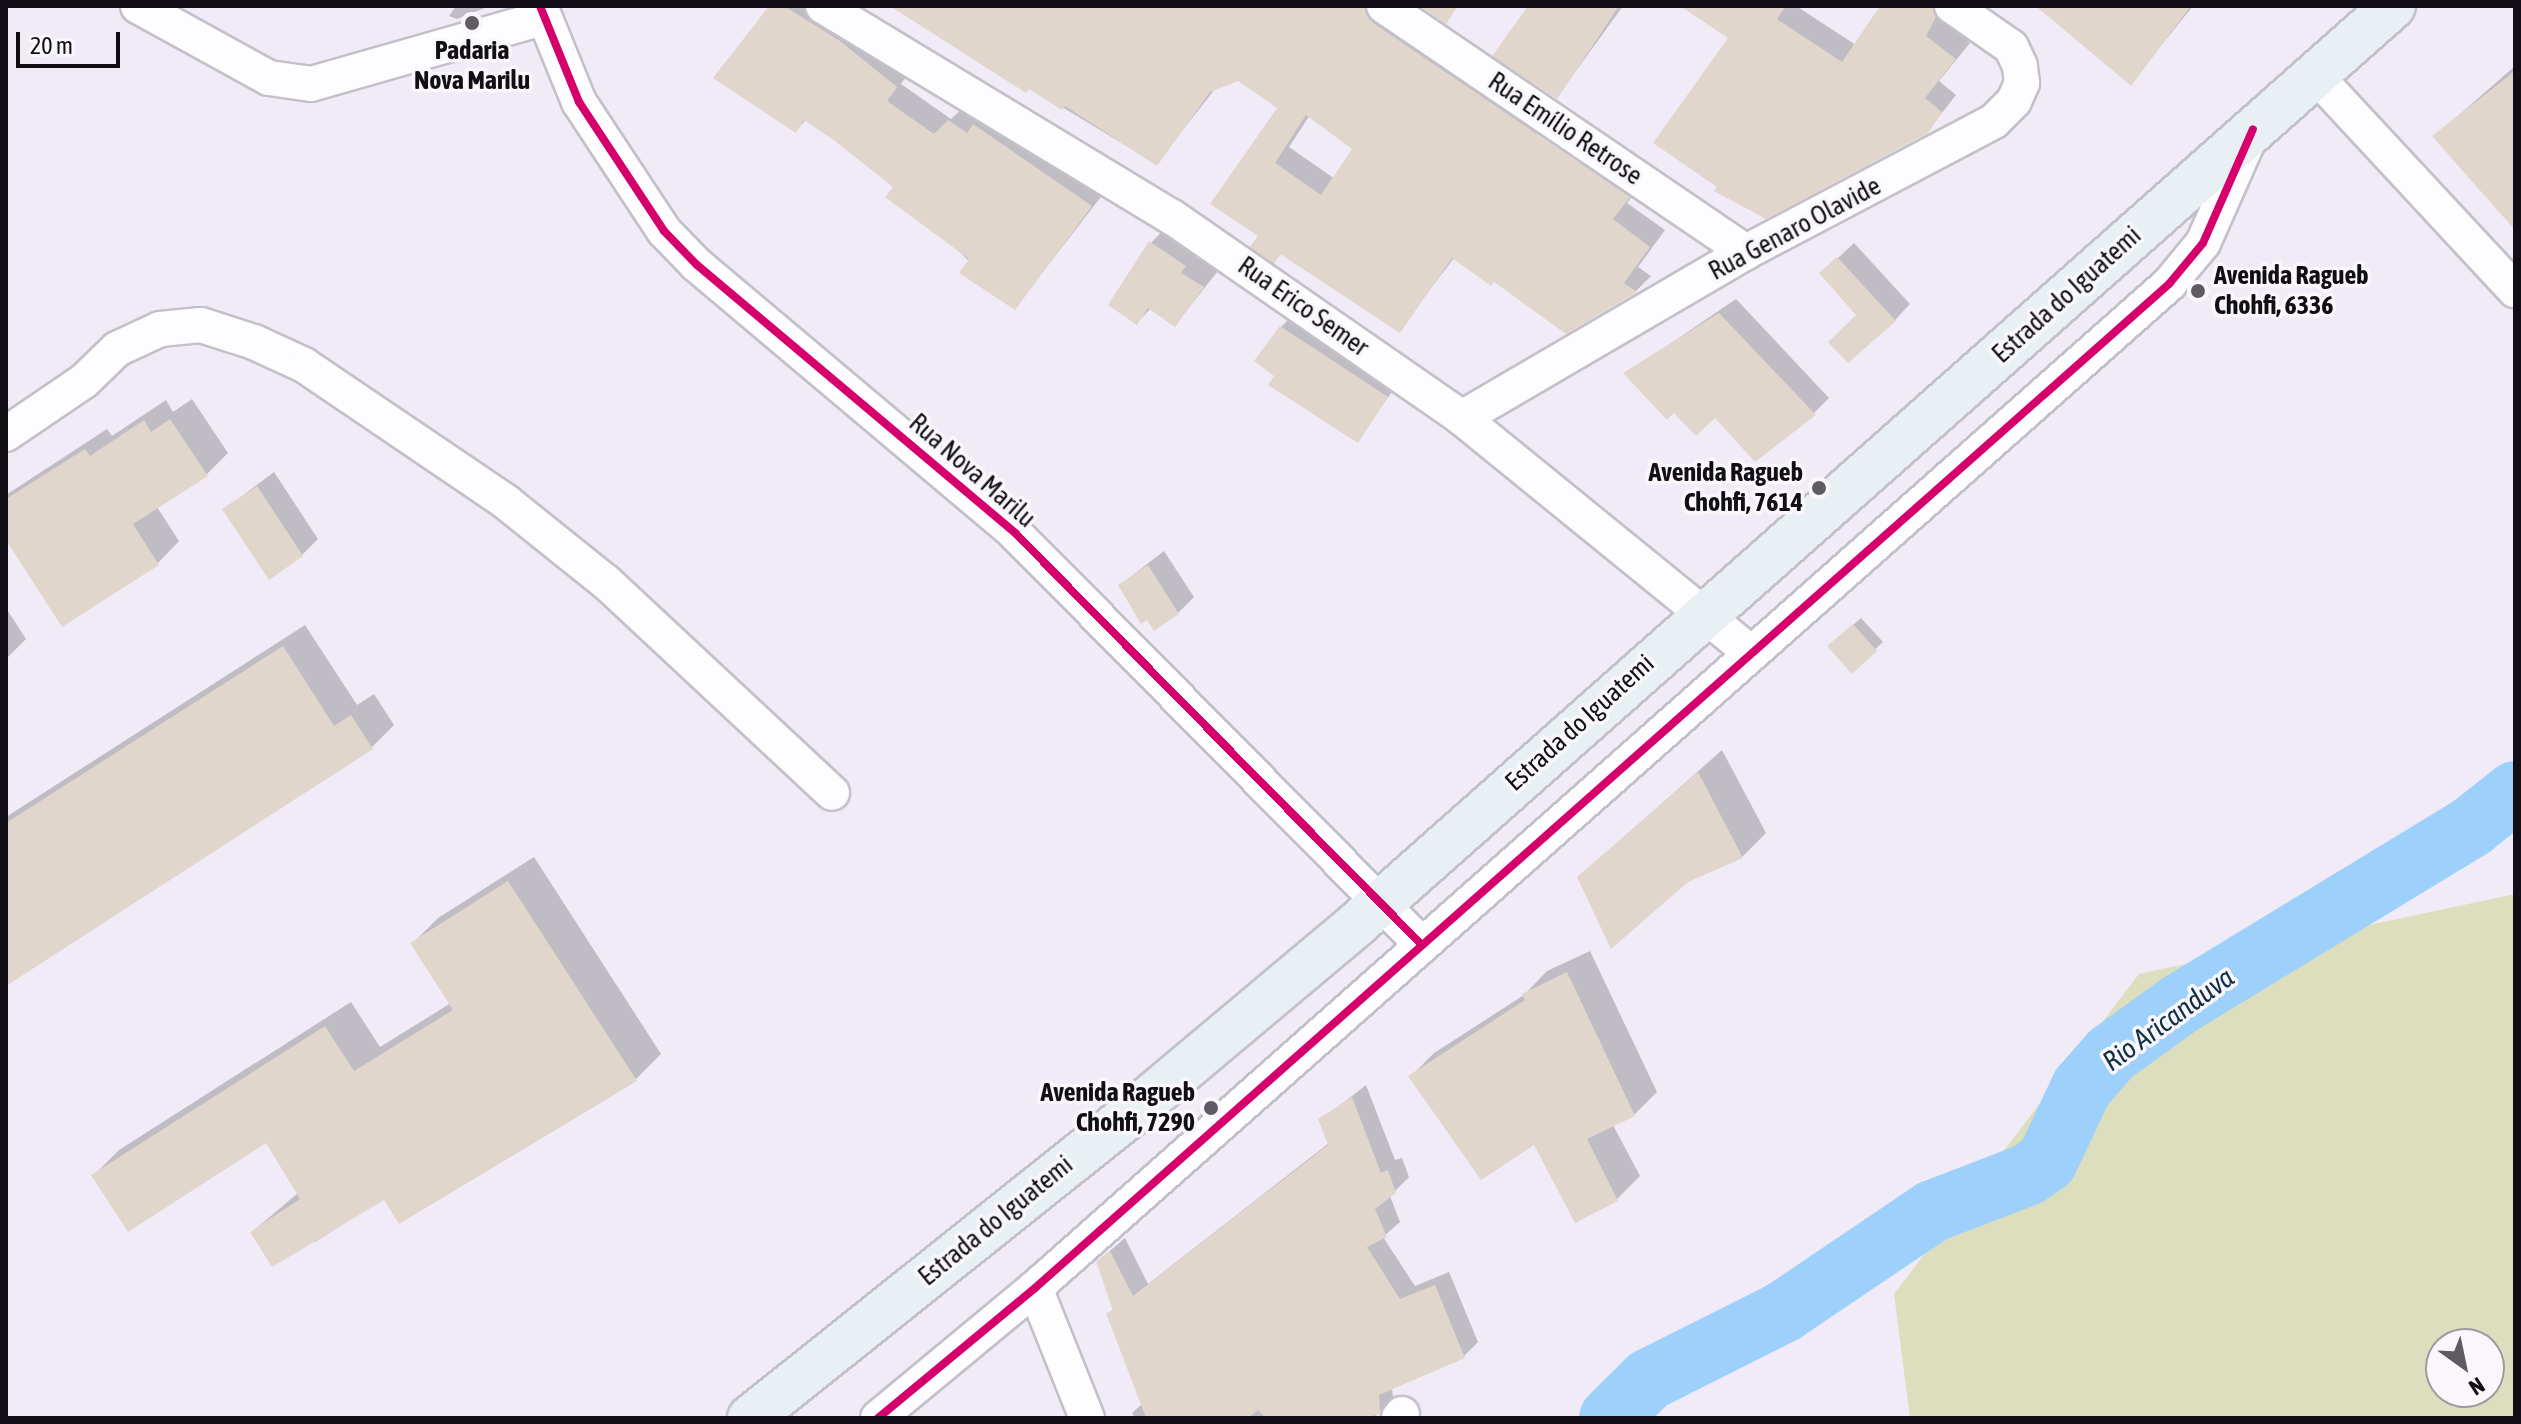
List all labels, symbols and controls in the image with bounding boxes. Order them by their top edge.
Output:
marker: Padaria Nova Marilu [463,14,481,32]
scale bar [20,16,124,66]
text: 20 m [30,32,73,59]
place label: Padaria Nova Marilu [414,35,530,96]
street label: Rua Emílio Retrose [1482,66,1648,192]
street label: Rua Genaro Olavide [1704,171,1886,287]
street label: Estrada do Iguatemi [1986,220,2148,370]
street label: Rua Erico Semer [1232,251,1374,363]
place label: Avenida Ragueb Chohfi, 6336 [2214,260,2369,322]
marker: Avenida Ragueb Chohfi, 6336 [2189,282,2207,300]
street label: Rua Nova Marilu [902,408,1042,534]
place label: Avenida Ragueb Chohfi, 7614 [1648,457,1803,518]
marker: Avenida Ragueb Chohfi, 7614 [1810,479,1828,497]
street label: Estrada do Iguatemi [1499,648,1661,798]
water label: Rio Aricanduva [2096,960,2240,1078]
place label: Avenida Ragueb Chohfi, 7290 [1040,1077,1195,1138]
marker: Avenida Ragueb Chohfi, 7290 [1202,1099,1220,1117]
street label: Estrada do Iguatemi [913,1149,1079,1293]
north arrow [2425,1328,2505,1408]
text: N [2464,1372,2490,1401]

